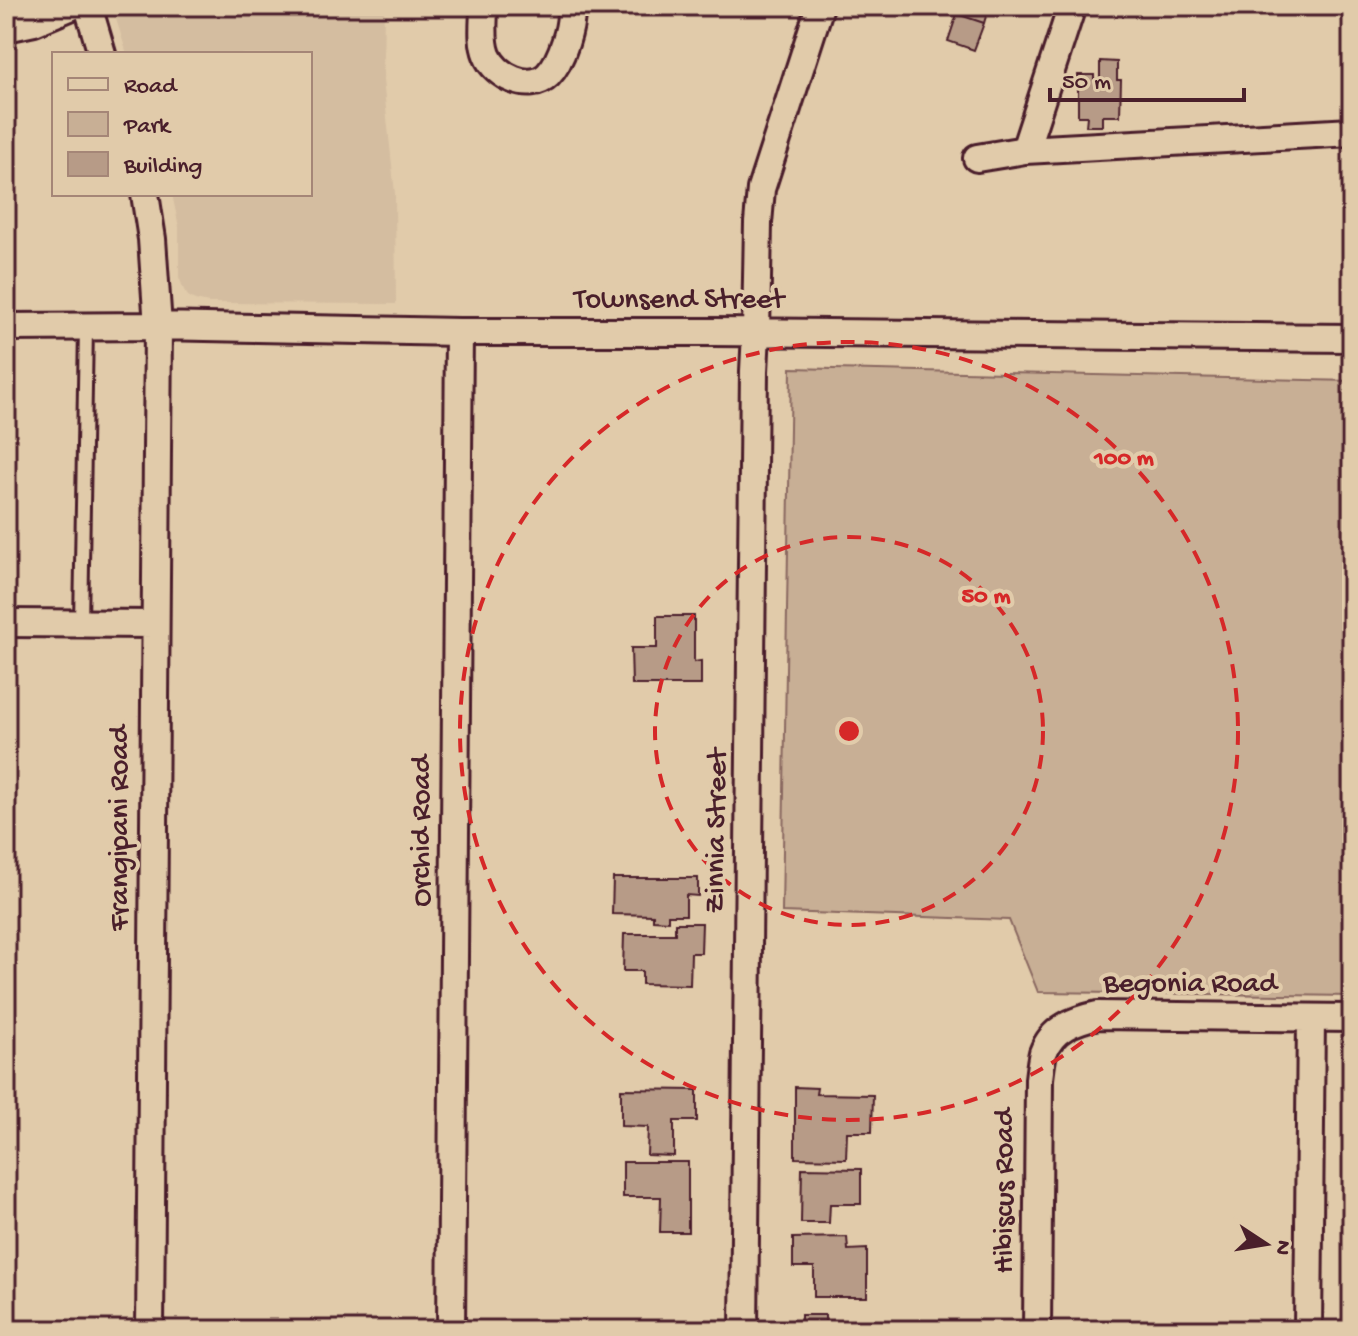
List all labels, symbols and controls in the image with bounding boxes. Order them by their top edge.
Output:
legend [52,52,312,196]
scale bar [1050,52,1244,102]
text: 50 m [1062,69,1111,98]
text: Road [124,73,178,102]
text: Park [123,113,172,142]
text: Building [123,153,202,182]
street label: Townsend Street [572,284,787,319]
text: 100 m [1093,445,1154,474]
text: 50 m [962,583,1010,612]
centre of rings [835,717,863,745]
street label: Frangipani Road [104,723,139,932]
street label: Zinnia Street [699,746,737,914]
street label: Orchid Road [406,753,441,907]
street label: Begonia Road [1102,968,1279,1003]
street label: Hibiscus Road [989,1106,1024,1273]
north arrow [1226,1204,1306,1284]
text: N [1267,1238,1296,1257]

